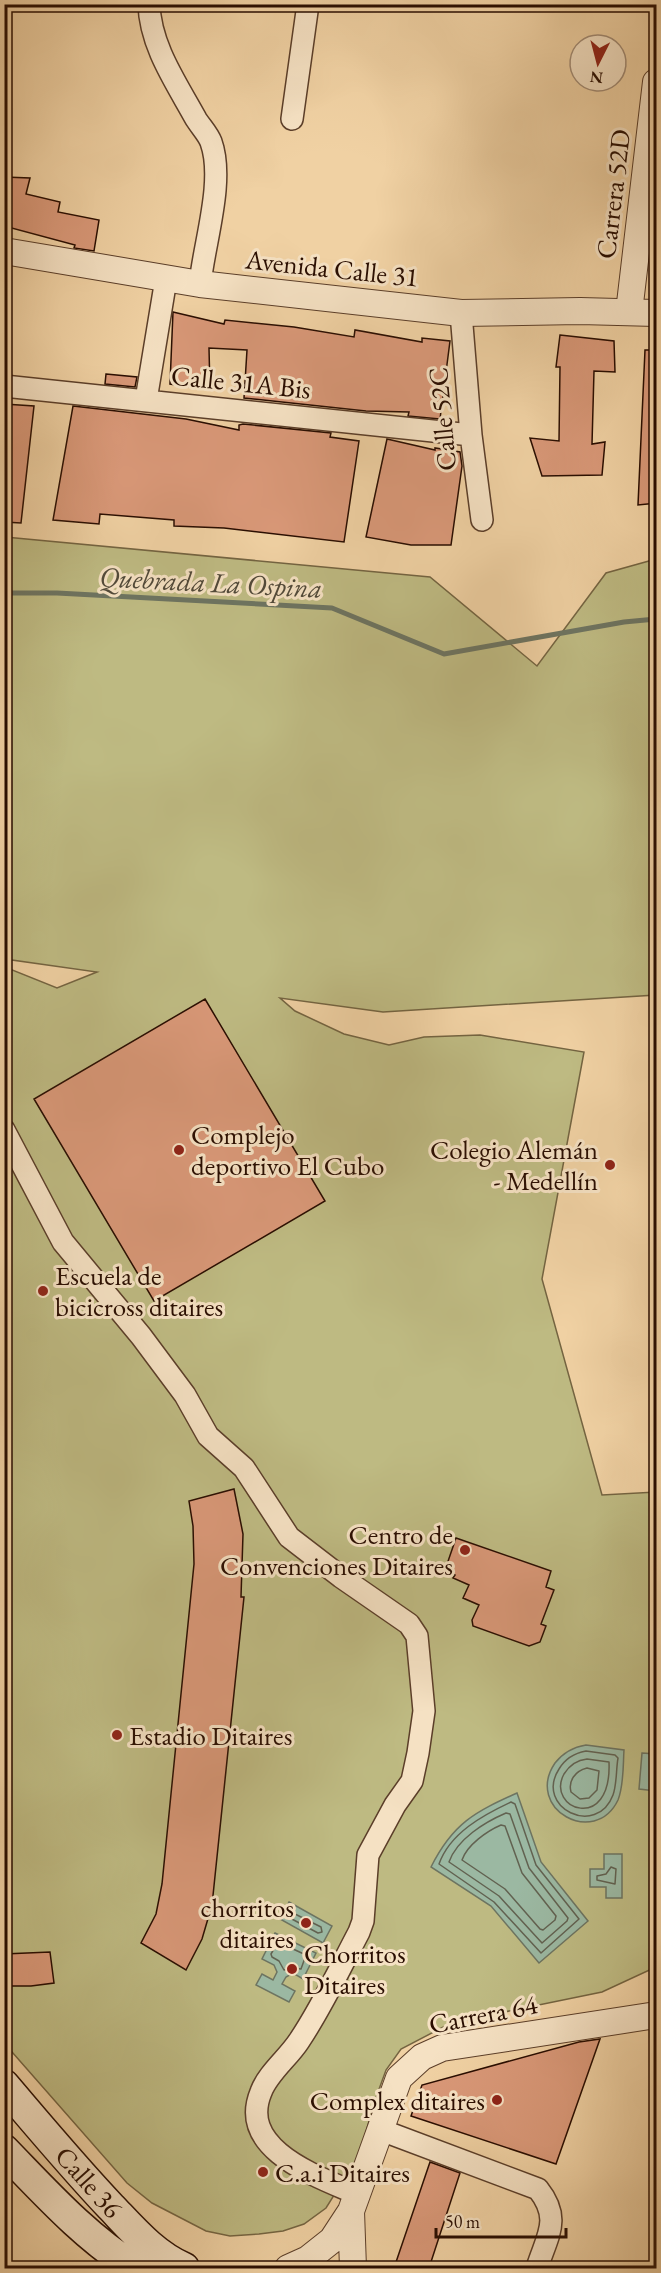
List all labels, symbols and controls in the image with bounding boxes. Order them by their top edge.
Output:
north arrow [568,33,628,93]
text: N [589,66,604,89]
street label: Carrera 52D [588,127,638,261]
street label: Avenida Calle 31 [243,241,420,294]
street label: Calle 31A Bis [170,357,312,407]
street label: Calle 52C [420,366,464,472]
water label: Quebrada La Ospina [99,558,323,606]
place label: Complejo deportivo El Cubo [191,1117,384,1183]
place label: Colegio Alemán - Medellín [430,1132,598,1198]
marker: Complejo deportivo El Cubo [172,1143,186,1157]
marker: Colegio Alemán - Medellín [603,1158,617,1172]
place label: Escuela de bicicross ditaires [55,1258,223,1324]
marker: Escuela de bicicross ditaires [36,1284,50,1298]
place label: Centro de Convenciones Ditaires [220,1517,453,1583]
marker: Centro de Convenciones Ditaires [458,1543,472,1557]
place label: Estadio Ditaires [129,1718,292,1753]
marker: Estadio Ditaires [110,1728,124,1742]
place label: chorritos ditaires [201,1890,294,1956]
marker: chorritos ditaires [299,1916,313,1930]
place label: Chorritos Ditaires [304,1936,406,2002]
marker: Chorritos Ditaires [285,1962,299,1976]
street label: Carrera 64 [426,1986,541,2042]
place label: Complex ditaires [310,2083,485,2118]
marker: Complex ditaires [490,2093,504,2107]
street label: Calle 36 [48,2139,130,2225]
place label: C.a.i Ditaires [275,2155,410,2190]
marker: C.a.i Ditaires [256,2165,270,2179]
scale bar [436,2201,566,2239]
text: 50 m [445,2210,480,2233]

